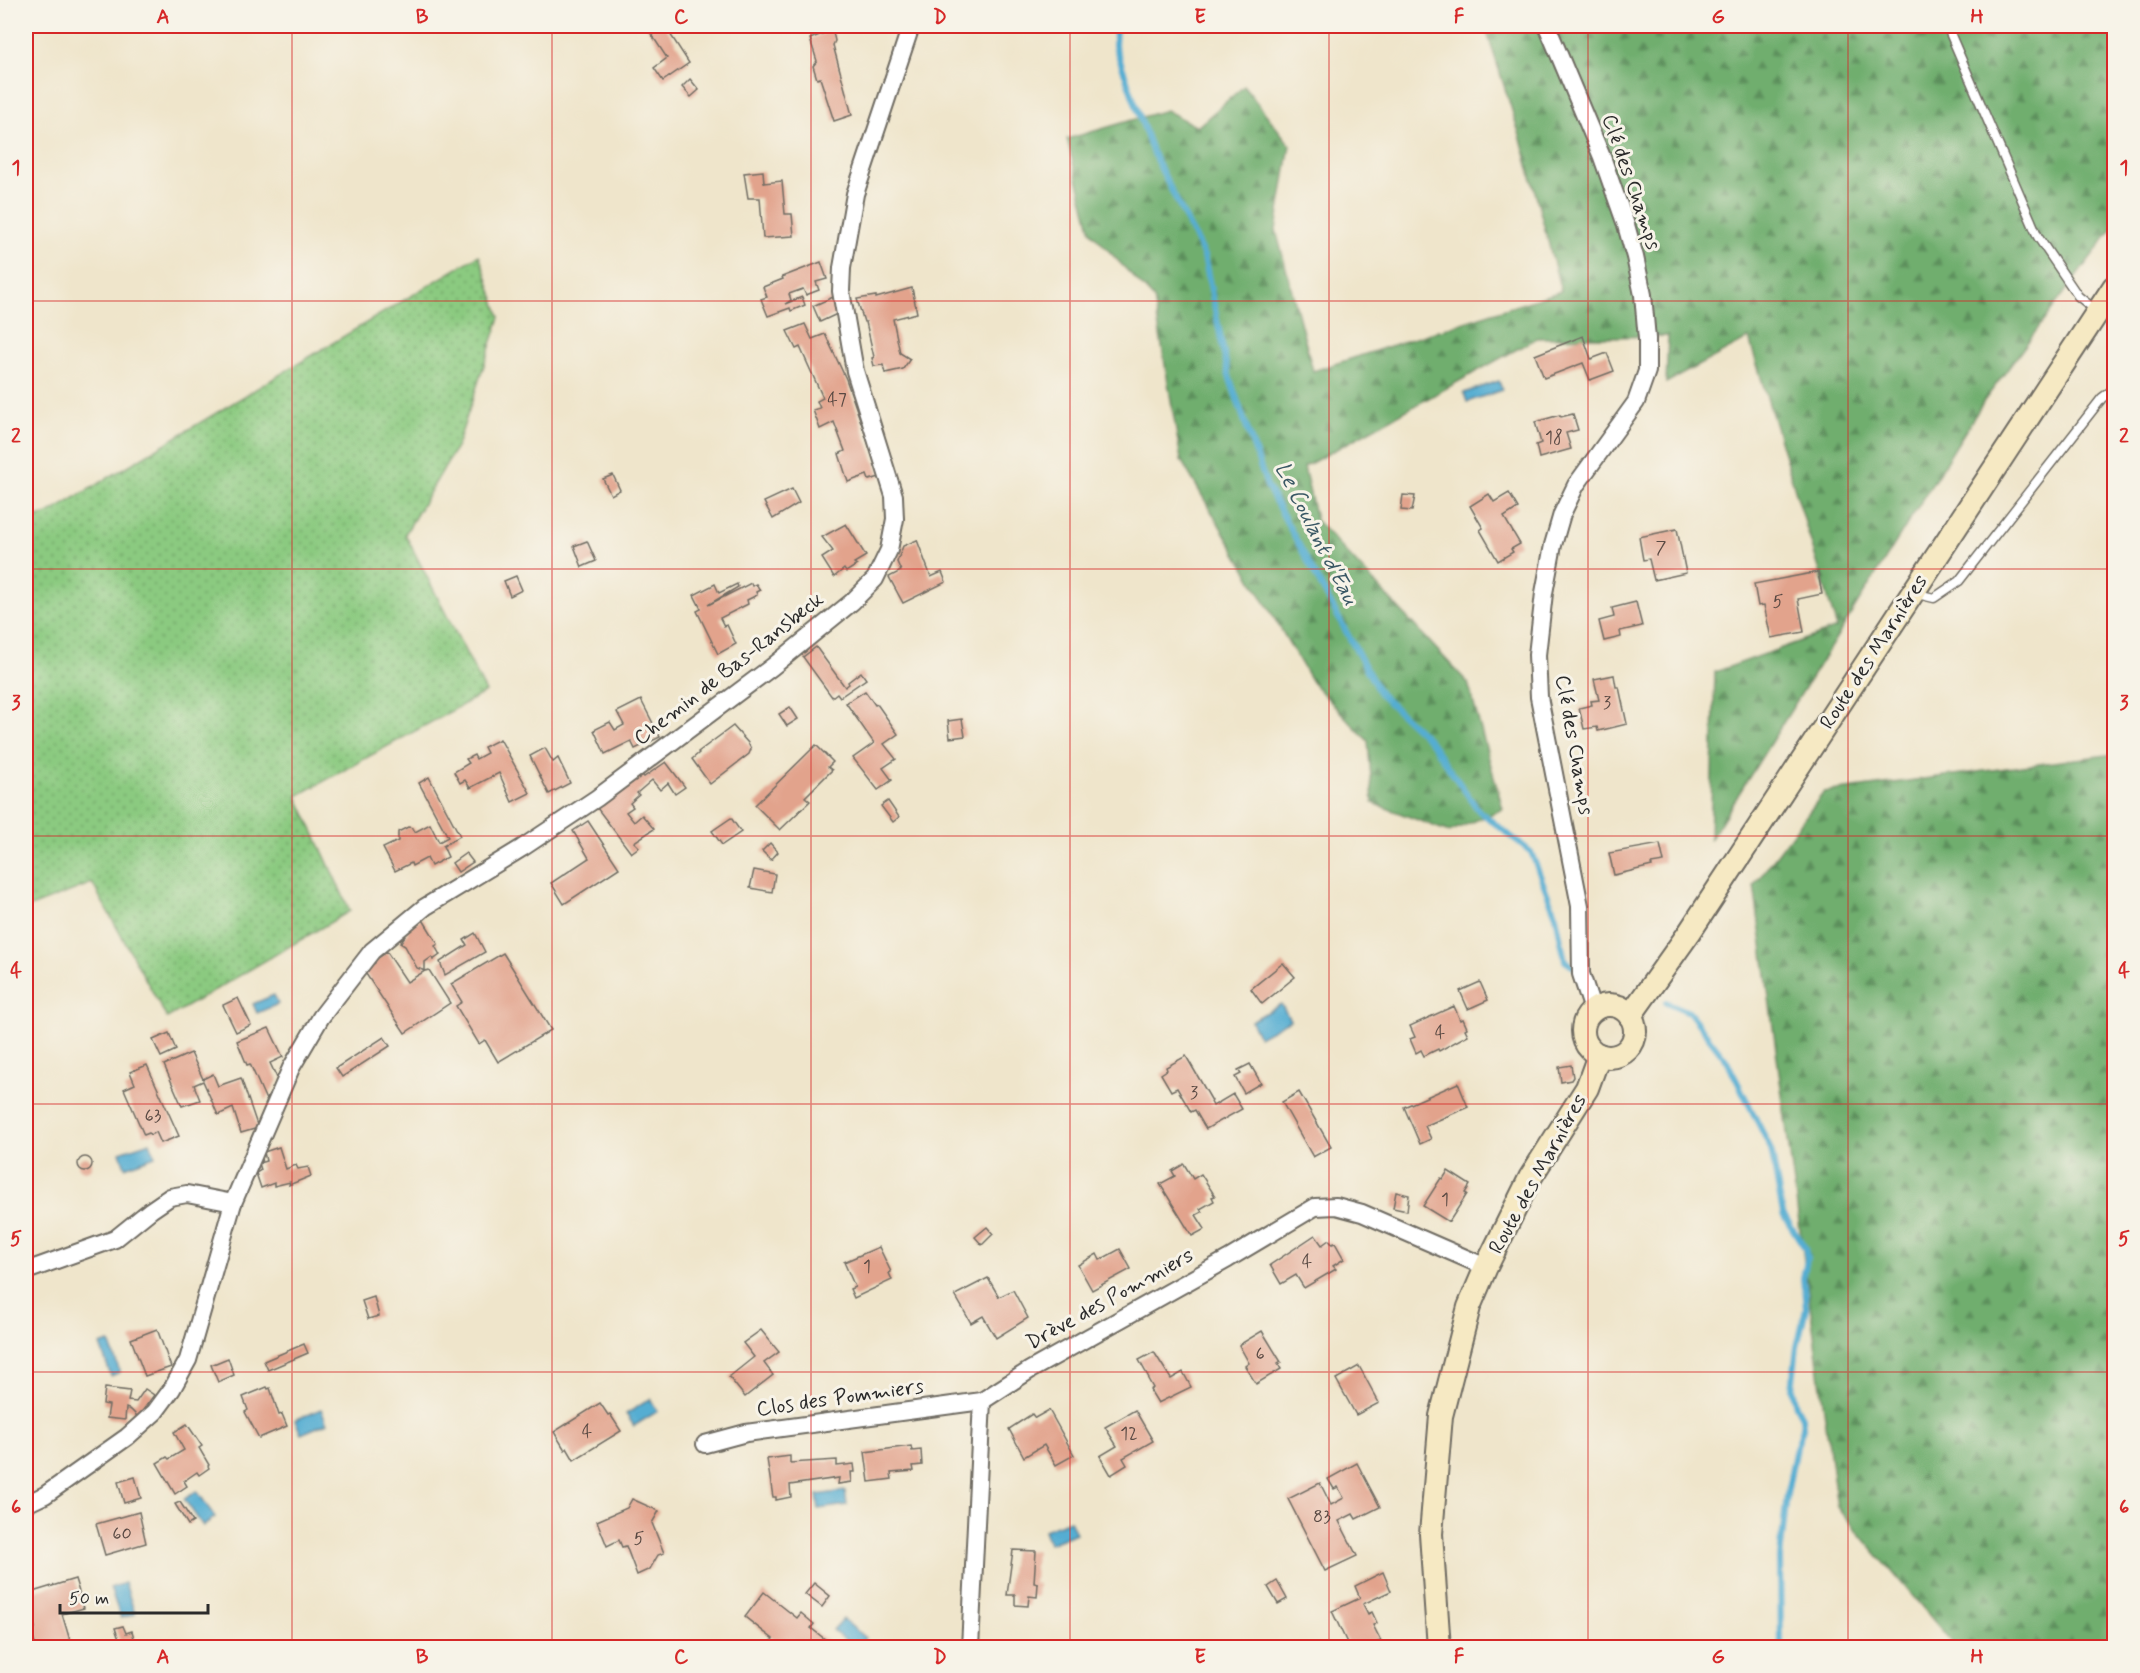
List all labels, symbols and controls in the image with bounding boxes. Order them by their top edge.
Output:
text: A [156,4,170,31]
text: B [416,4,429,31]
text: C [674,4,689,31]
text: D [933,4,947,31]
text: E [1194,4,1206,31]
text: F [1454,4,1465,31]
text: G [1711,4,1725,31]
text: H [1970,4,1984,31]
street label: Clé des Champs [1595,110,1667,254]
text: 1 [12,155,20,182]
text: 1 [2120,155,2128,182]
house number: 47 [827,388,847,412]
text: 2 [11,423,21,450]
text: 2 [2119,423,2129,450]
house number: 18 [1545,426,1563,450]
water label: Le Coulant d'Eau [1268,458,1364,610]
house number: 7 [1656,536,1667,560]
street label: Route des Marnières [1813,569,1935,735]
street label: Chemin de Bas-Ransbeck [628,586,830,752]
house number: 5 [1773,590,1784,614]
street label: Clé des Champs [1548,673,1600,817]
text: 3 [11,690,21,717]
text: 3 [2119,690,2129,717]
house number: 3 [1603,691,1611,715]
text: 4 [10,958,22,985]
text: 4 [2118,958,2130,985]
house number: 4 [1435,1021,1445,1045]
house number: 3 [1190,1081,1198,1105]
street label: Route des Marnières [1482,1089,1594,1259]
house number: 63 [145,1104,162,1128]
house number: 1 [1441,1188,1449,1212]
text: 5 [10,1226,22,1253]
text: 5 [2118,1226,2130,1253]
street label: Drève des Pommiers [1021,1241,1199,1357]
house number: 4 [1302,1250,1312,1274]
house number: 1 [863,1255,871,1279]
house number: 6 [1255,1342,1265,1366]
street label: Clos des Pommiers [755,1372,925,1424]
house number: 4 [582,1420,592,1444]
house number: 12 [1120,1422,1138,1446]
text: 6 [11,1494,21,1521]
text: 6 [2119,1494,2129,1521]
house number: 83 [1313,1505,1331,1529]
house number: 60 [112,1522,132,1546]
house number: 5 [634,1527,645,1551]
scale bar [60,1577,208,1615]
text: 50 m [69,1587,109,1611]
text: A [156,1644,170,1671]
text: B [416,1644,429,1671]
text: C [674,1644,689,1671]
text: D [933,1644,947,1671]
text: E [1194,1644,1206,1671]
text: F [1454,1644,1465,1671]
text: G [1711,1644,1725,1671]
text: H [1970,1644,1984,1671]

